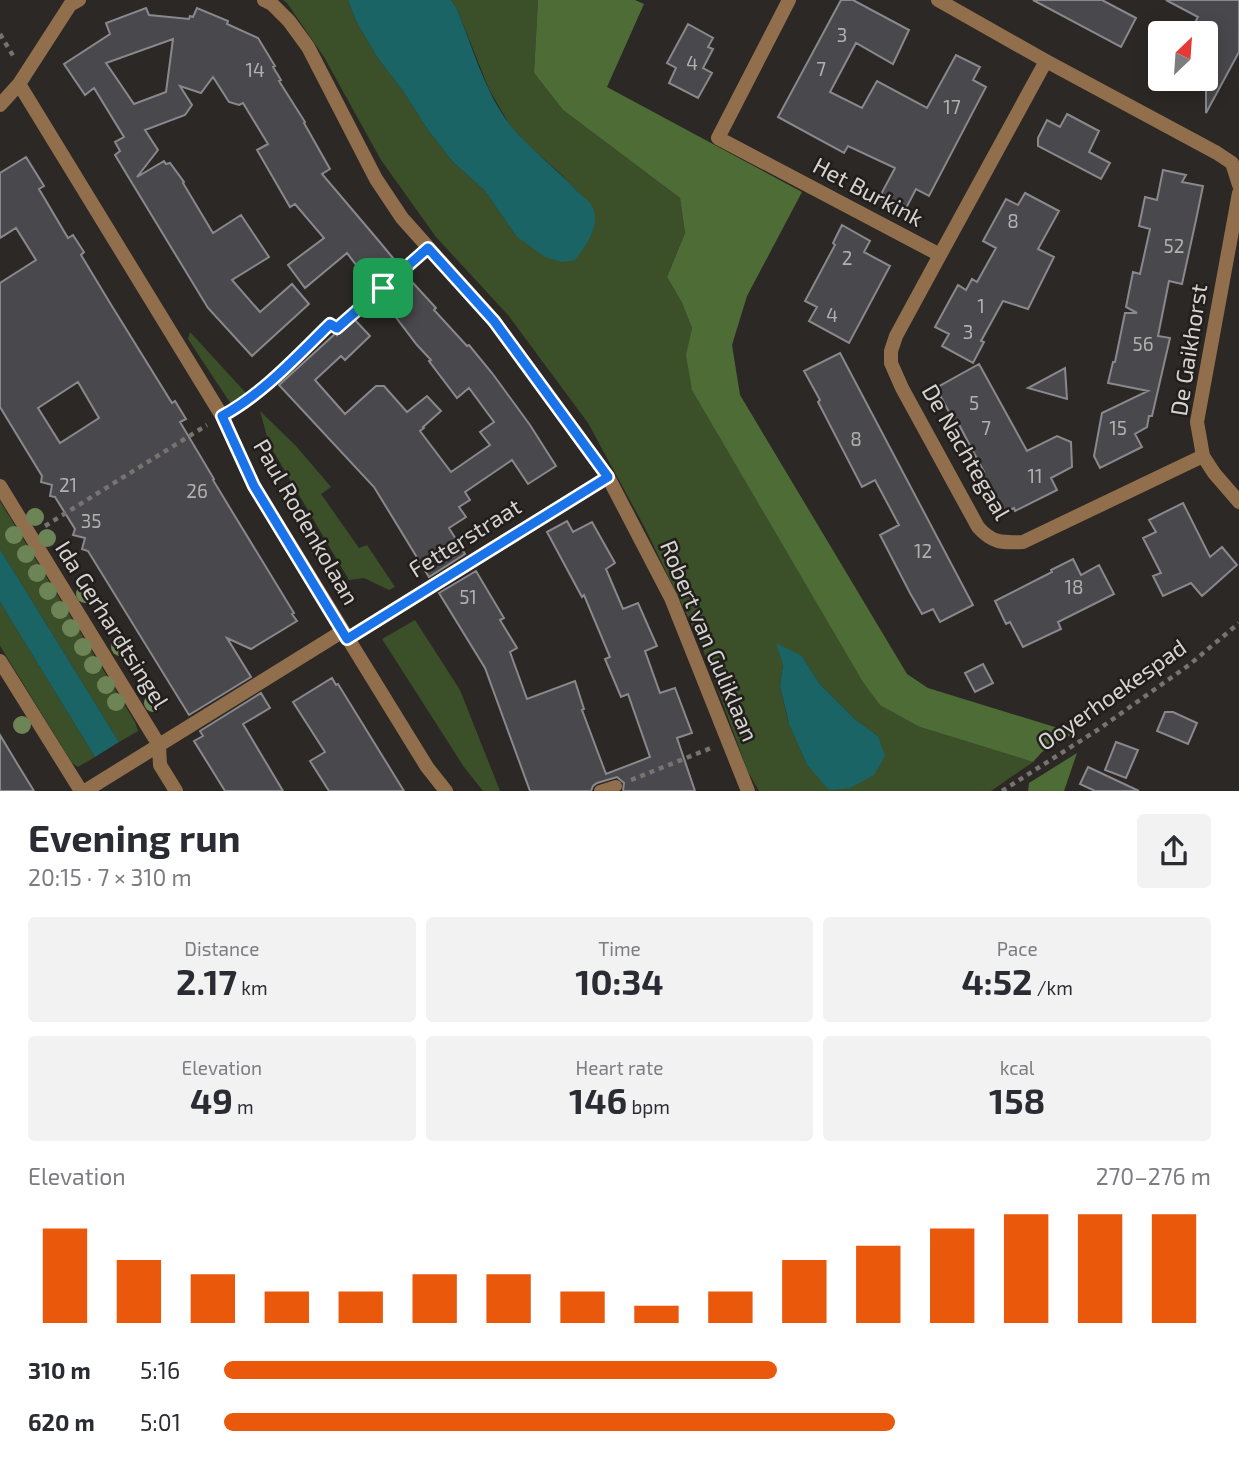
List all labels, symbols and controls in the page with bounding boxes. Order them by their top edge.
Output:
north arrow [1148,21,1218,91]
map controls [1148,21,1218,91]
house number: 3 [837,23,847,46]
house number: 4 [686,51,698,74]
house number: 7 [816,57,826,80]
house number: 14 [245,58,265,81]
house number: 17 [943,95,961,118]
street label: Het Burkink [809,150,929,232]
house number: 8 [1007,209,1019,232]
house number: 52 [1164,234,1184,257]
house number: 2 [842,246,852,269]
pin [353,258,413,318]
icon: arrive [364,269,402,307]
street label: De Gaikhorst [1164,282,1212,418]
house number: 1 [977,294,985,317]
house number: 4 [826,303,838,326]
house number: 3 [963,320,973,343]
house number: 56 [1132,332,1154,355]
street label: De Nachtegaal [917,379,1017,525]
house number: 5 [969,391,979,414]
house number: 7 [981,416,991,439]
house number: 15 [1109,416,1127,439]
house number: 8 [850,427,862,450]
street label: Paul Rodenkolaan [248,434,366,609]
house number: 11 [1027,464,1043,487]
house number: 21 [59,473,77,496]
house number: 26 [186,479,208,502]
street label: Fetterstraat [403,491,526,583]
house number: 35 [81,509,101,532]
street label: Ida Gerhardtsingel [50,535,176,714]
street label: Robert van Guliklaan [655,536,765,745]
house number: 12 [914,539,932,562]
house number: 18 [1064,575,1084,598]
house number: 51 [459,585,477,608]
street label: Ooyerhoekespad [1032,632,1191,756]
text: Evening run [28,814,241,860]
button: share [1137,814,1211,888]
text: 20:15 · 7 × 310 m [28,863,192,891]
text: Distance [184,937,259,960]
text: Time [598,937,641,960]
text: Pace [997,937,1038,960]
text: 2.17 [176,960,237,1002]
text: 10:34 [575,960,664,1002]
text: 4:52 [961,960,1032,1002]
text: km [237,976,268,999]
text: /km [1032,976,1073,999]
text: Elevation [182,1056,262,1079]
text: Heart rate [576,1056,663,1079]
text: kcal [1000,1056,1035,1079]
text: 49 [190,1079,233,1121]
text: 146 [569,1079,627,1121]
text: 158 [989,1079,1045,1121]
text: m [233,1095,254,1118]
text: bpm [627,1095,670,1118]
text: Elevation [28,1162,126,1190]
text: 270–276 m [1096,1162,1211,1190]
text: 310 m [28,1356,91,1384]
text: 5:16 [140,1356,180,1384]
text: 620 m [28,1408,95,1436]
text: 5:01 [140,1408,181,1436]

